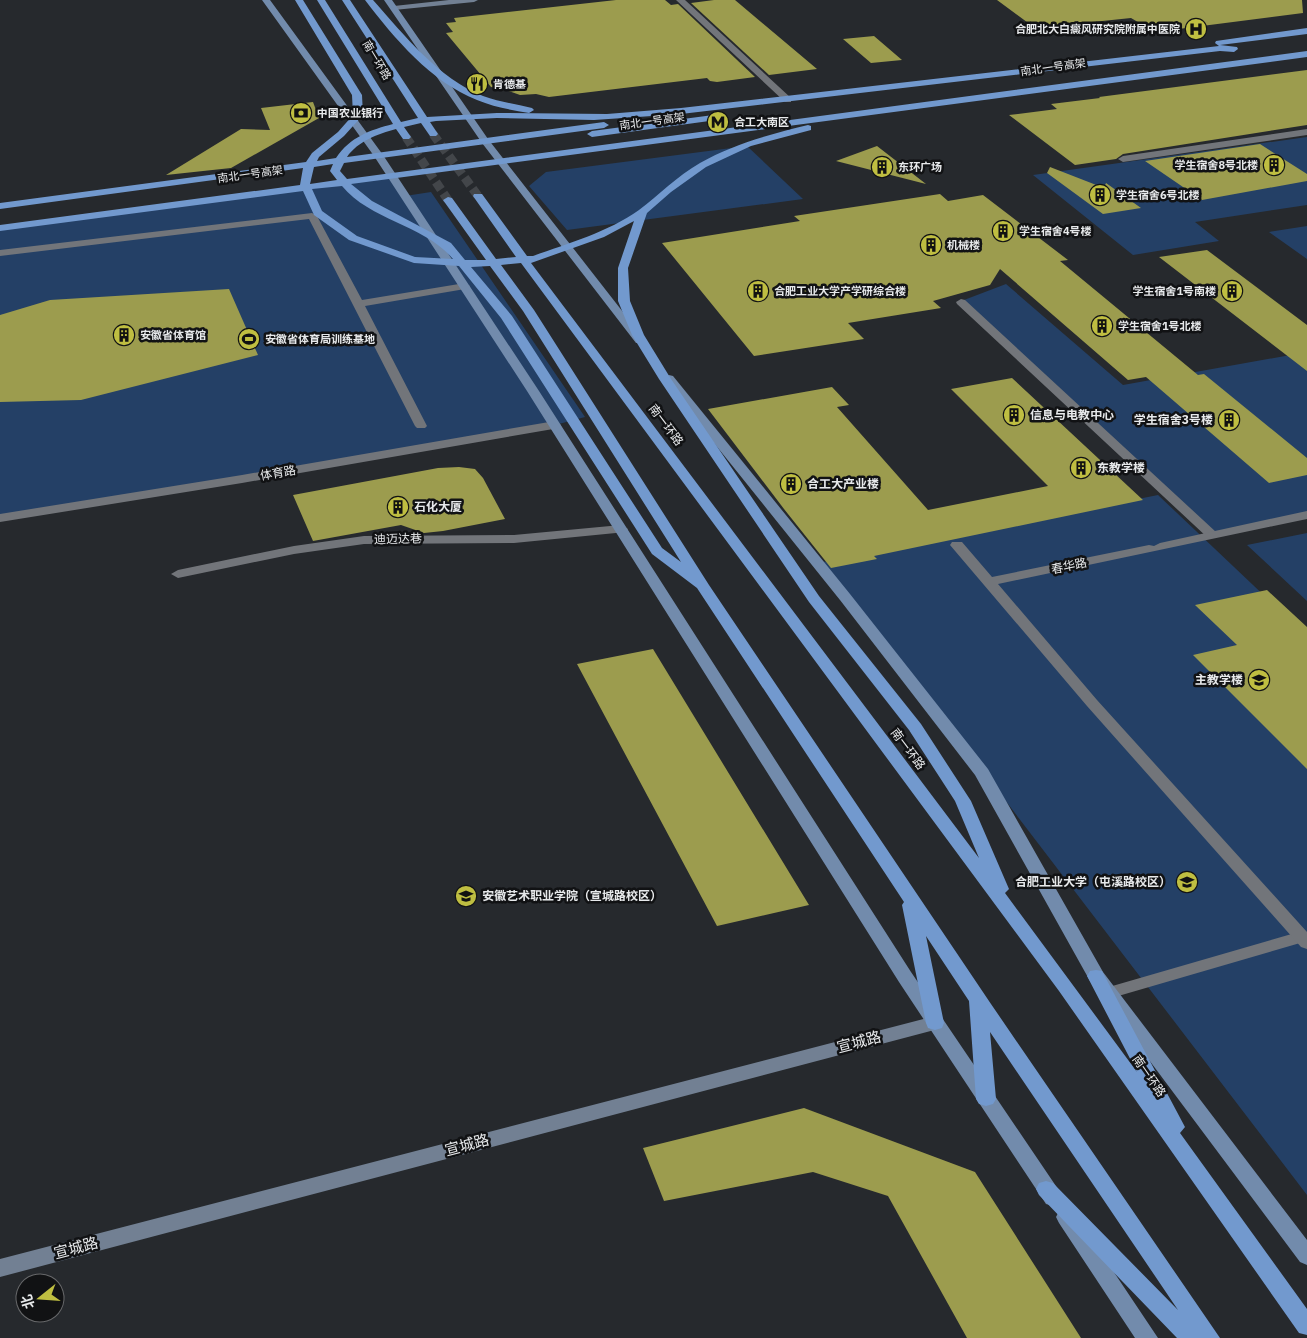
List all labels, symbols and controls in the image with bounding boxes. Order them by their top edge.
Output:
hospital icon: 合肥北大白癜风研究院附属中医院 [1184,17,1208,41]
place label: 合肥北大白癜风研究院附属中医院 [1015,22,1180,36]
street label: 南一环路 [360,38,394,82]
street label: 南北一号高架 [1019,55,1087,79]
restaurant icon: 肯德基 [465,72,489,96]
place label: 肯德基 [493,77,526,91]
bank icon: 中国农业银行 [289,101,313,125]
place label: 中国农业银行 [317,106,383,120]
street label: 南北一号高架 [618,109,686,133]
metro station icon: 合工大南区 [706,110,730,134]
place label: 合工大南区 [734,115,789,129]
building icon: 学生宿舍8号北楼 [1262,153,1286,177]
building icon: 东环广场 [870,155,894,179]
place label: 学生宿舍8号北楼 [1174,158,1258,172]
place label: 东环广场 [898,160,942,174]
street label: 南北一号高架 [216,162,284,186]
building icon: 学生宿舍6号北楼 [1088,183,1112,207]
place label: 学生宿舍6号北楼 [1116,188,1200,202]
building icon: 学生宿舍4号楼 [991,219,1015,243]
place label: 学生宿舍4号楼 [1019,224,1092,238]
building icon: 机械楼 [919,233,943,257]
place label: 机械楼 [947,238,980,252]
building icon: 合肥工业大学产学研综合楼 [746,279,770,303]
building icon: 学生宿舍1号南楼 [1220,279,1244,303]
place label: 合肥工业大学产学研综合楼 [774,284,906,298]
place label: 学生宿舍1号南楼 [1132,284,1216,298]
building icon: 学生宿舍1号北楼 [1090,314,1114,338]
place label: 学生宿舍1号北楼 [1118,319,1202,333]
building icon: 安徽省体育馆 [112,323,136,347]
sports icon: 安徽省体育局训练基地 [237,327,261,351]
place label: 安徽省体育馆 [140,328,206,342]
place label: 安徽省体育局训练基地 [265,332,375,346]
street label: 南一环路 [646,401,687,448]
building icon: 信息与电教中心 [1002,403,1026,427]
place label: 信息与电教中心 [1030,407,1114,422]
building icon: 学生宿舍3号楼 [1217,408,1241,432]
place label: 学生宿舍3号楼 [1134,412,1213,427]
building icon: 东教学楼 [1069,456,1093,480]
place label: 东教学楼 [1097,460,1145,475]
street label: 体育路 [259,462,297,483]
building icon: 合工大产业楼 [779,472,803,496]
place label: 合工大产业楼 [807,476,879,491]
building icon: 石化大厦 [386,495,410,519]
place label: 石化大厦 [414,499,462,514]
street label: 迪迈达巷 [374,531,422,546]
street label: 春华路 [1050,554,1088,577]
school or university icon: 主教学楼 [1247,668,1271,692]
place label: 主教学楼 [1195,672,1243,687]
street label: 南一环路 [888,725,929,772]
school or university icon: 合肥工业大学（屯溪路校区） [1175,870,1199,894]
place label: 合肥工业大学（屯溪路校区） [1015,874,1171,889]
school or university icon: 安徽艺术职业学院（宣城路校区） [454,884,478,908]
place label: 安徽艺术职业学院（宣城路校区） [482,888,662,903]
street label: 宣城路 [835,1027,883,1057]
street label: 南一环路 [1129,1052,1169,1100]
street label: 宣城路 [443,1130,491,1160]
street label: 宣城路 [52,1233,100,1263]
north arrow [15,1273,65,1323]
text: 北 [17,1292,38,1311]

